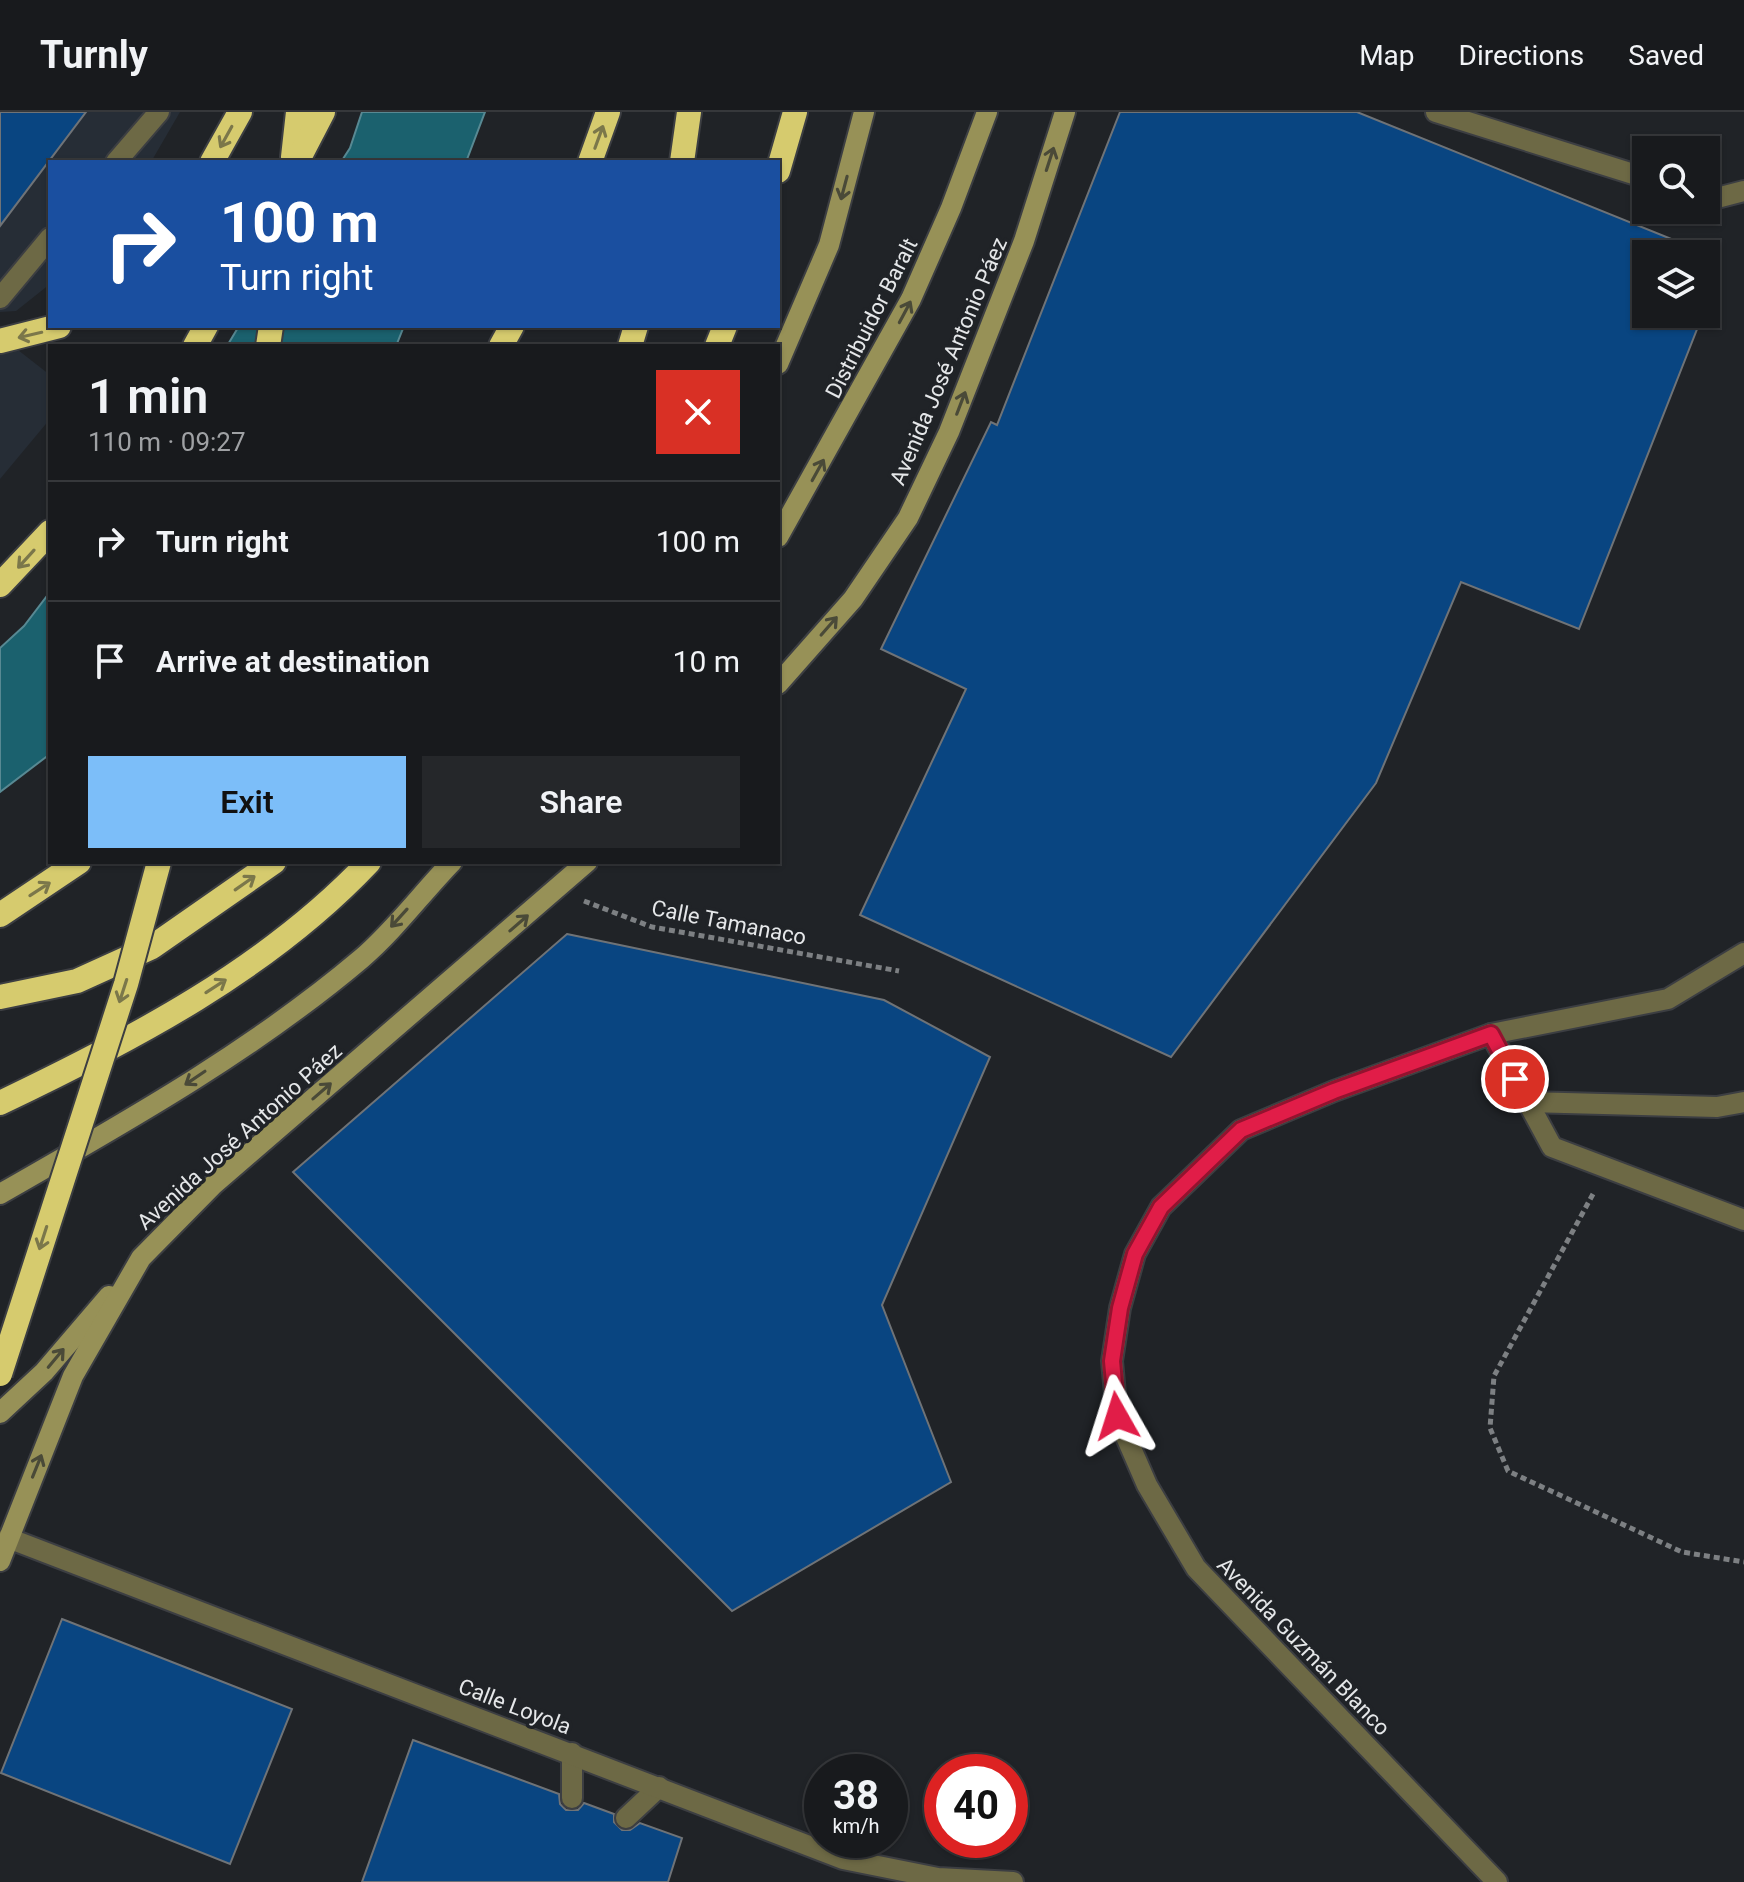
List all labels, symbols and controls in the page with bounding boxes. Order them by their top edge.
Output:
text: Turnly [40,33,148,77]
text: Map [1359,39,1415,72]
text: Directions [1459,39,1584,72]
text: Saved [1628,39,1704,72]
one-way arrow [218,125,234,148]
one-way arrow [593,125,607,150]
map controls [1632,136,1720,328]
button: search [1632,136,1720,224]
one-way arrow [1044,147,1059,172]
one-way arrow [836,174,851,200]
text: 100 m [220,190,379,256]
icon: right [88,192,192,296]
street label: Distribuidor Baralt [820,234,923,402]
street label: Avenida José Antonio Páez [885,234,1012,489]
button: layers [1632,240,1720,328]
text: Turn right [220,257,373,299]
one-way arrow [897,300,913,324]
one-way arrow [17,328,43,343]
text: 1 min [88,368,208,425]
button: close [656,370,740,454]
one-way arrow [955,391,969,416]
text: 110 m · 09:27 [88,427,246,457]
one-way arrow [810,459,826,482]
icon: right [88,519,132,563]
text: Turn right [156,524,289,559]
text: 100 m [656,524,740,559]
one-way arrow [16,549,35,569]
one-way arrow [820,616,838,637]
icon: arrive [88,639,132,683]
text: Arrive at destination [156,644,430,679]
text: 10 m [673,644,740,679]
button: Exit [88,756,406,848]
button: Share [422,756,740,848]
one-way arrow [234,875,256,891]
one-way arrow [28,881,50,897]
street label: Calle Tamanaco [649,895,808,950]
one-way arrow [390,908,408,928]
one-way arrow [509,914,529,932]
one-way arrow [204,977,227,993]
one-way arrow [115,978,129,1003]
street label: Avenida José Antonio Páez [132,1038,347,1235]
pin [1481,1045,1549,1113]
icon: arrive [1493,1057,1537,1101]
one-way arrow [184,1071,207,1087]
one-way arrow [311,1083,331,1101]
one-way arrow [35,1225,50,1251]
one-way arrow [47,1348,65,1369]
position arrow [1075,1374,1159,1458]
one-way arrow [31,1454,45,1479]
street label: Avenida Guzmán Blanco [1212,1552,1395,1740]
street label: Calle Loyola [455,1674,575,1739]
speed limit sign: 40 [924,1754,1028,1858]
text: 38 [833,1772,879,1819]
text: km/h [833,1814,879,1838]

